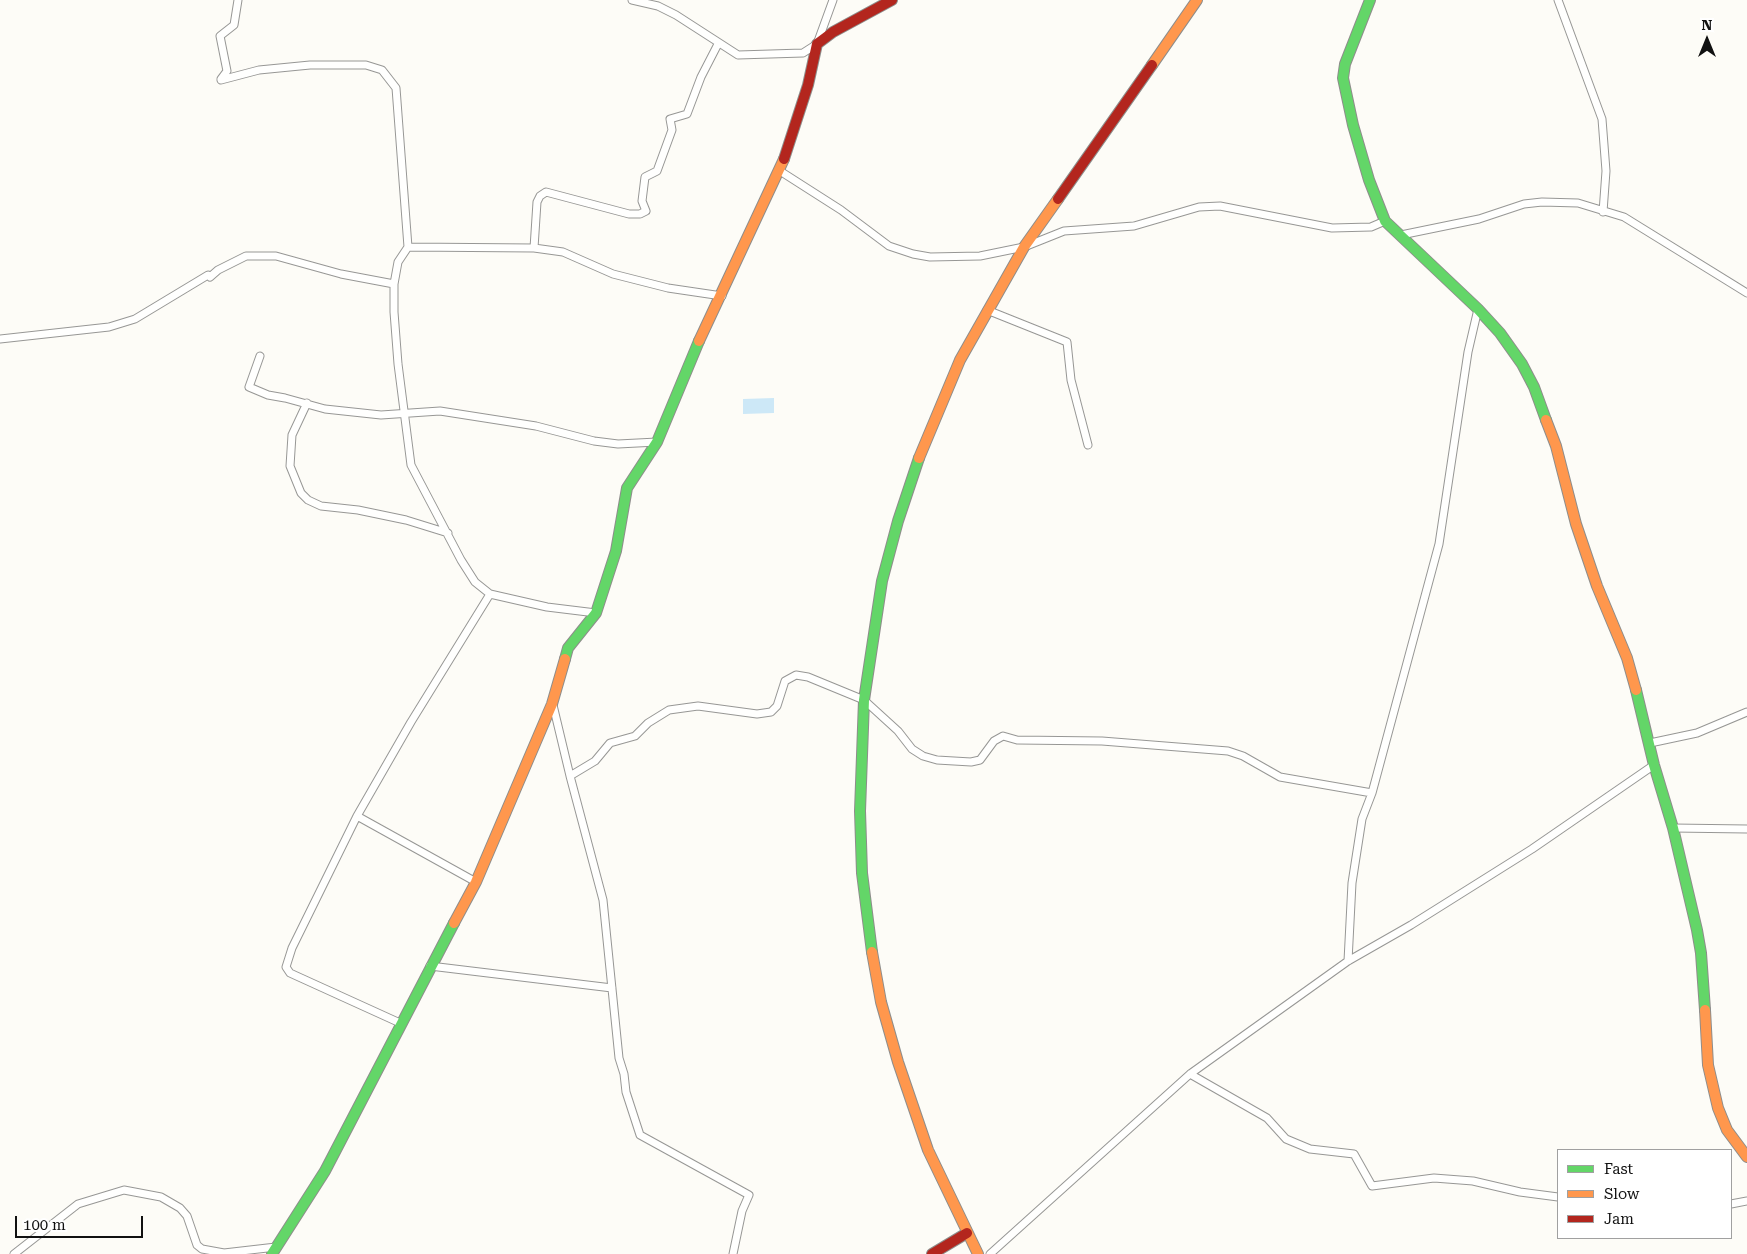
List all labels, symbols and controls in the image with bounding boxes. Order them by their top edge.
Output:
north arrow [1682,15,1732,65]
text: N [1702,17,1712,33]
legend [1557,1149,1732,1239]
text: Fast [1604,1160,1633,1178]
text: Slow [1604,1185,1639,1203]
scale bar [18,1206,145,1238]
text: Jam [1604,1210,1634,1228]
text: 100 m [23,1216,66,1234]

